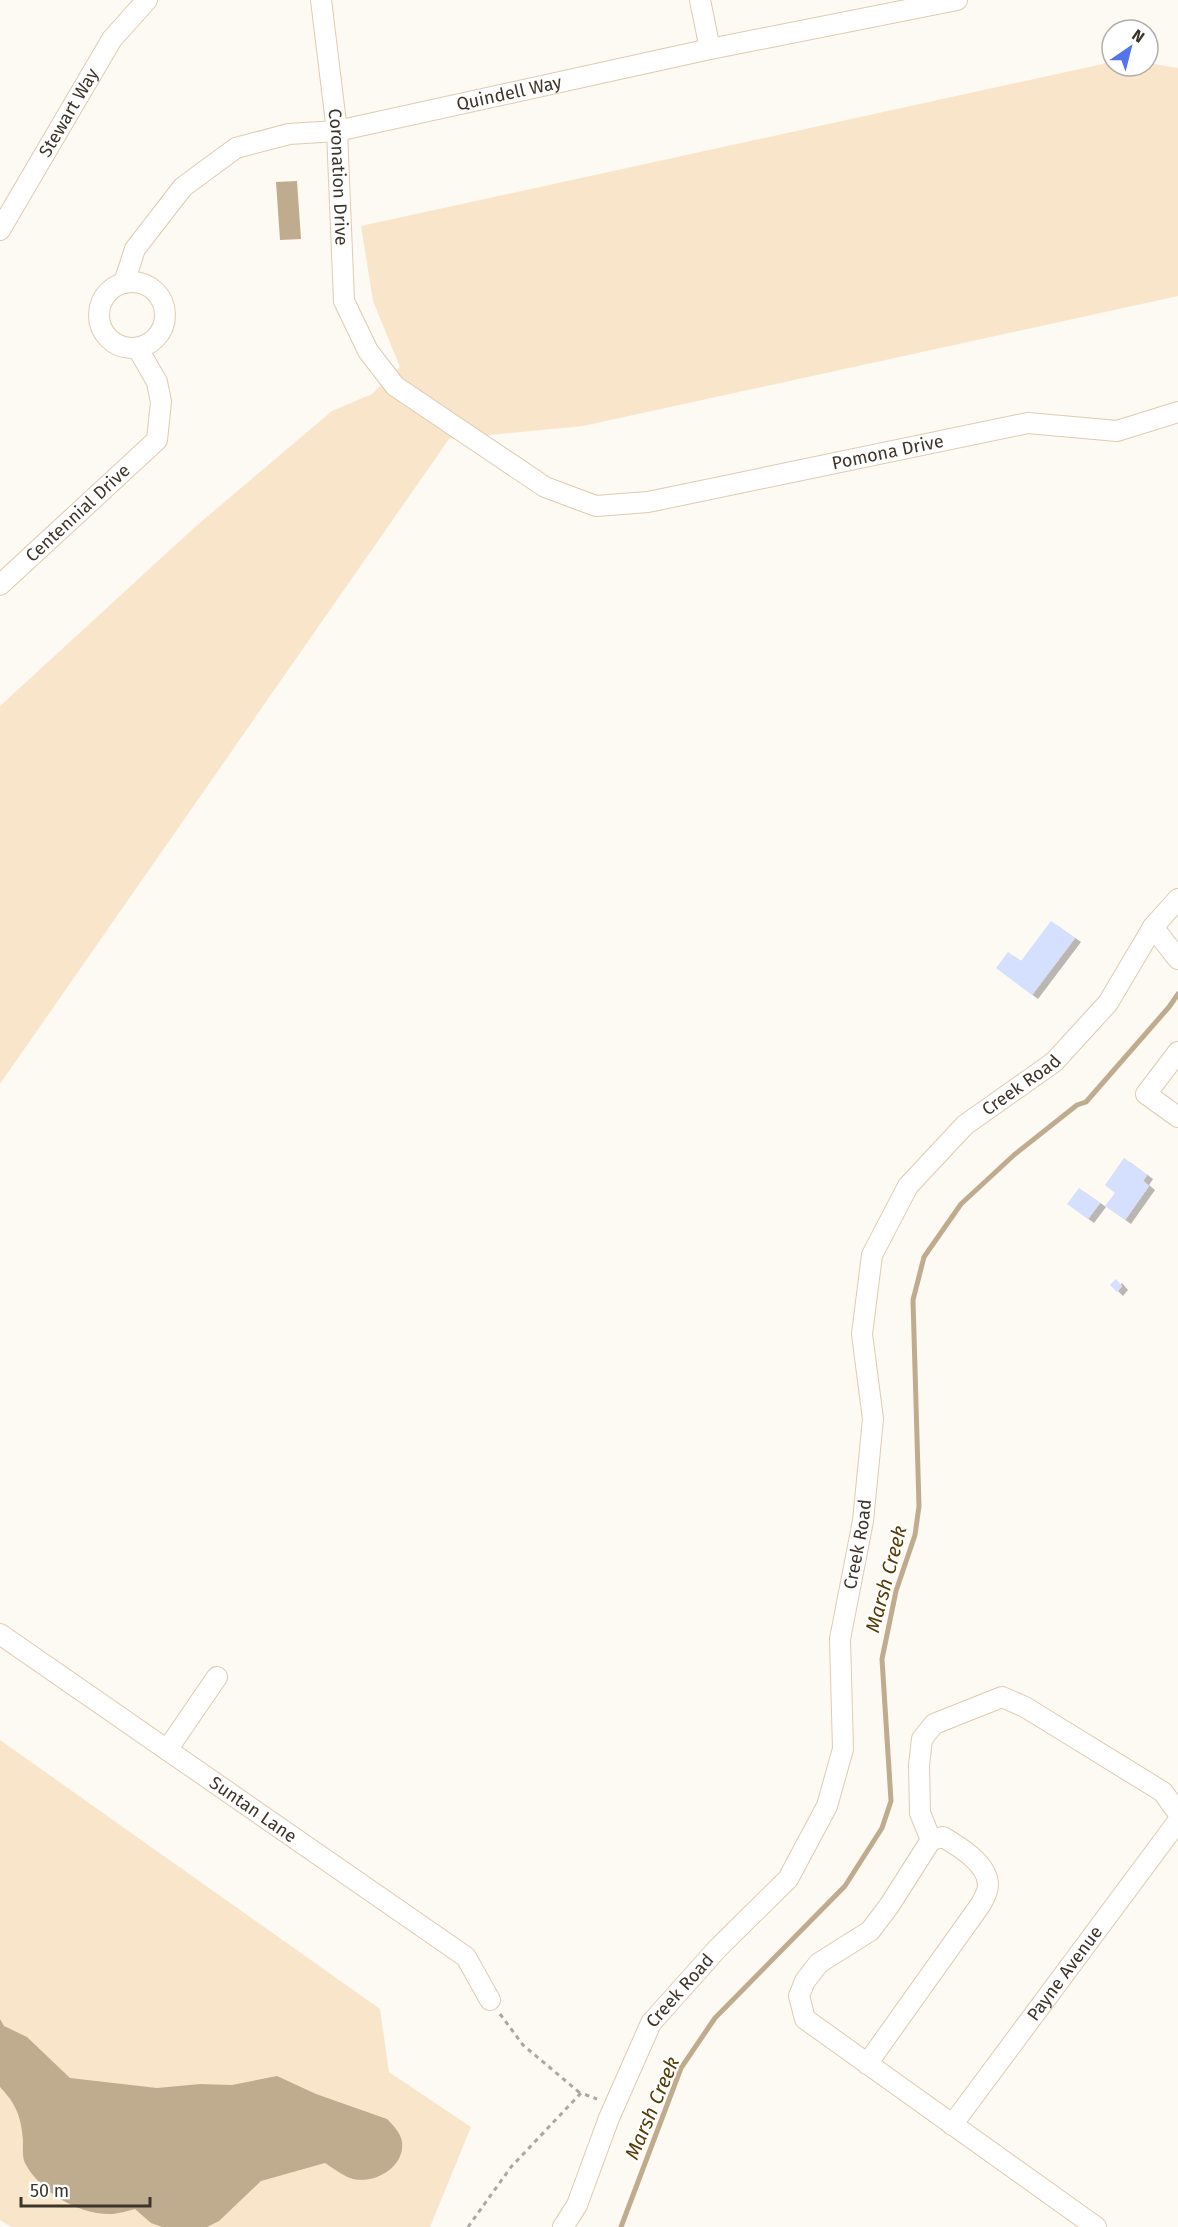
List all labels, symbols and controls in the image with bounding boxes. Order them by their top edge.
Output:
north arrow [1100,18,1160,78]
text: N [1129,25,1148,47]
street label: Stewart Way [34,64,103,161]
street label: Quindell Way [454,71,564,115]
street label: Coronation Drive [323,107,353,246]
street label: Pomona Drive [830,430,946,475]
street label: Centennial Drive [21,459,135,567]
street label: Creek Road [978,1050,1066,1120]
street label: Creek Road [839,1498,876,1591]
water label: Marsh Creek [860,1523,912,1635]
street label: Suntan Lane [205,1772,301,1847]
street label: Payne Avenue [1022,1921,1107,2025]
street label: Creek Road [641,1949,719,2032]
water label: Marsh Creek [620,2053,684,2163]
scale bar [21,2170,150,2208]
text: 50 m [30,2180,69,2202]

